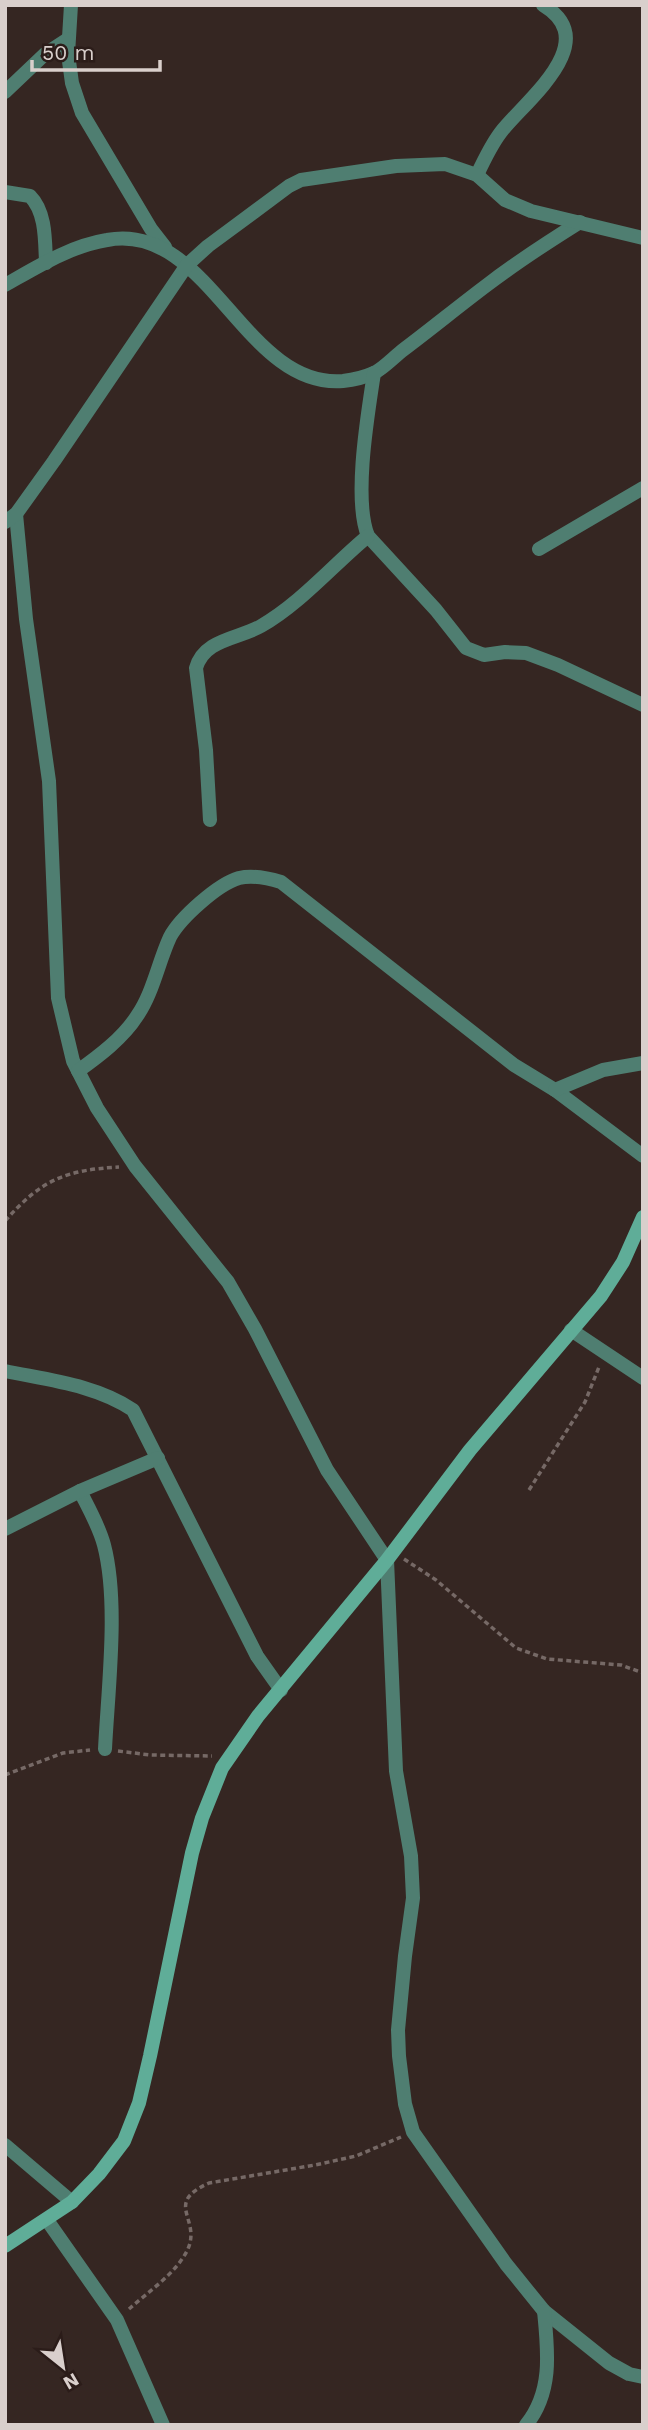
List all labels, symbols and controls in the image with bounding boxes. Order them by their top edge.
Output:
scale bar [32,28,159,72]
text: 50 m [42,40,94,65]
north arrow [28,2332,98,2402]
text: N [59,2368,83,2395]

